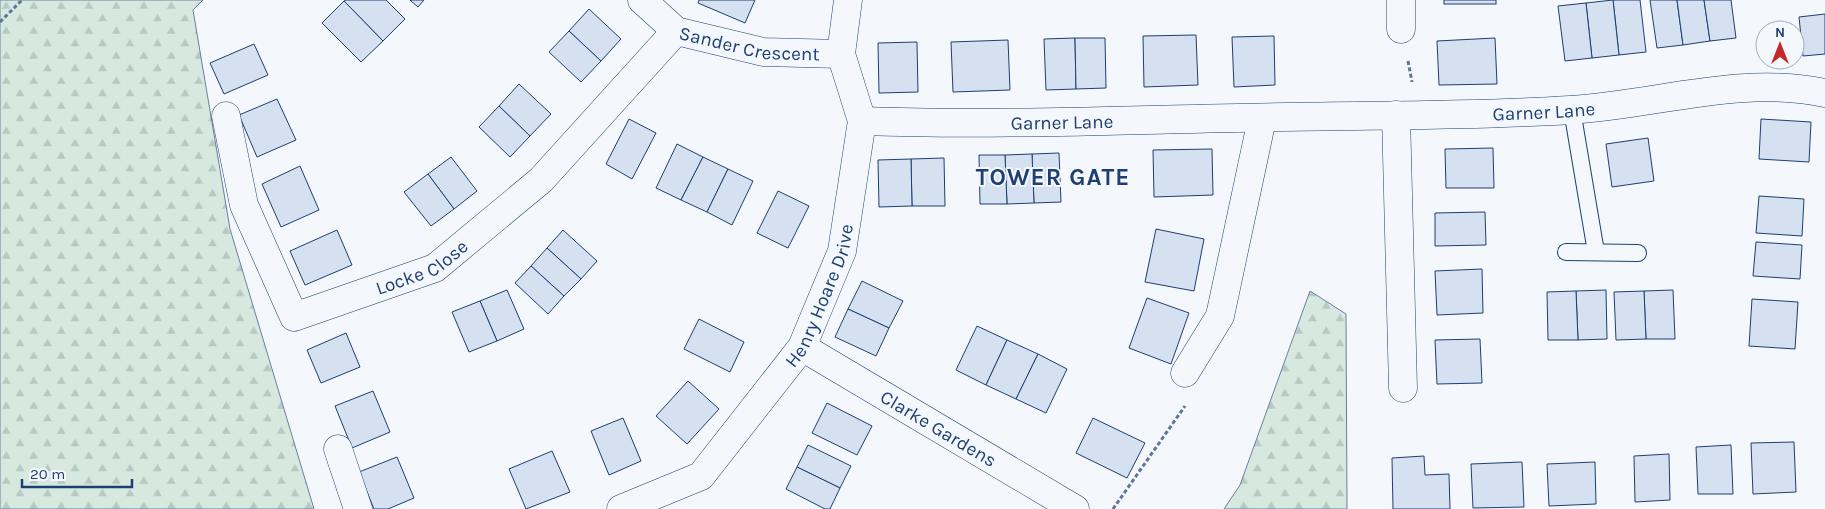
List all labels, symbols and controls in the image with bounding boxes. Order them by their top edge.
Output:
north arrow [1755,20,1805,70]
street label: Sander Crescent [677,22,820,65]
text: N [1775,24,1785,41]
street label: Garner Lane [1492,98,1596,126]
street label: Garner Lane [1010,111,1114,135]
district label: TOWER GATE [976,163,1130,191]
street label: Henry Hoare Drive [781,223,858,372]
street label: Locke Close [373,235,473,300]
street label: Clarke Gardens [876,386,1000,472]
scale bar [22,456,132,488]
text: 20 m [30,465,65,483]

